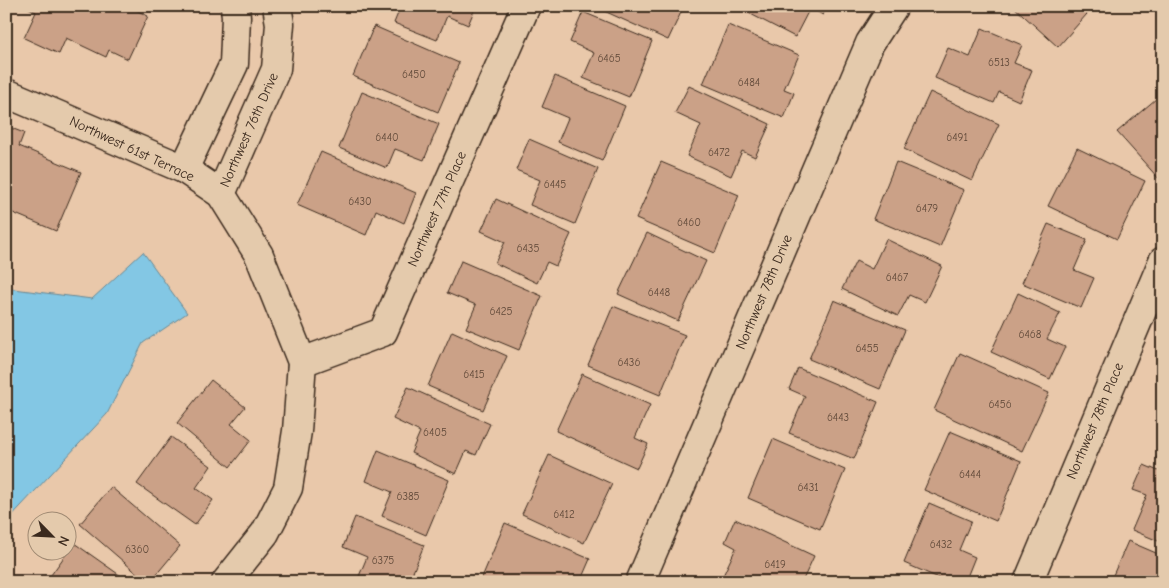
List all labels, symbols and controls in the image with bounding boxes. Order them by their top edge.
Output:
house number: 6465 [597,52,621,65]
house number: 6513 [988,56,1010,69]
house number: 6450 [402,68,426,81]
street label: Northwest 76th Drive [216,70,282,190]
house number: 6484 [738,76,760,89]
street label: Northwest 61st Terrace [67,113,197,185]
house number: 6440 [375,131,399,144]
house number: 6491 [946,131,968,144]
house number: 6472 [708,146,730,159]
street label: Northwest 77th Place [404,149,470,269]
house number: 6445 [544,178,566,191]
house number: 6430 [348,195,372,208]
house number: 6479 [916,202,938,215]
house number: 6460 [677,216,701,229]
street label: Northwest 78th Drive [732,232,796,352]
house number: 6435 [517,242,539,255]
house number: 6467 [886,271,908,284]
house number: 6448 [648,286,670,299]
house number: 6425 [489,305,513,318]
house number: 6468 [1019,328,1042,341]
house number: 6455 [855,342,879,355]
house number: 6436 [618,356,640,369]
street label: Northwest 78th Place [1063,360,1127,482]
house number: 6415 [463,368,485,381]
house number: 6456 [988,398,1012,411]
house number: 6443 [827,411,849,424]
house number: 6405 [423,426,447,439]
house number: 6444 [959,468,981,481]
house number: 6431 [797,481,819,494]
house number: 6385 [396,490,420,503]
house number: 6412 [553,508,575,521]
north arrow [28,510,78,560]
text: N [54,533,73,549]
house number: 6432 [930,538,953,551]
house number: 6360 [125,543,149,556]
house number: 6375 [372,554,394,567]
house number: 6419 [764,558,786,571]

